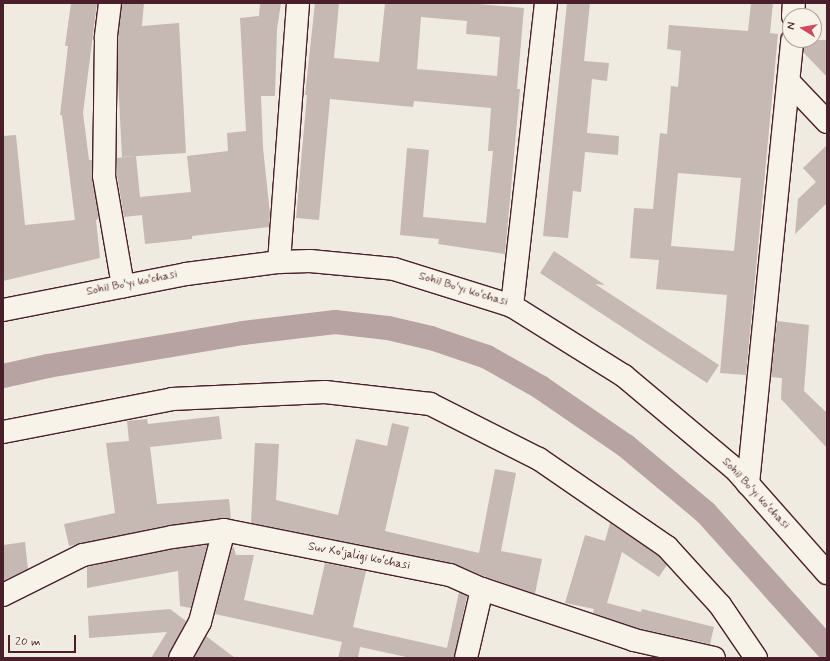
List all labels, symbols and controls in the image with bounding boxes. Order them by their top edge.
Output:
north arrow [782,8,822,48]
text: N [784,21,799,31]
street label: Sohil Boʻyi koʻchasi [85,268,179,300]
street label: Sohil Boʻyi koʻchasi [417,270,509,310]
street label: Sohil Boʻyi koʻchasi [718,455,792,533]
street label: Suv Xoʻjaligi koʻchasi [307,540,411,574]
scale bar [10,627,78,653]
text: 20 m [15,634,41,650]

